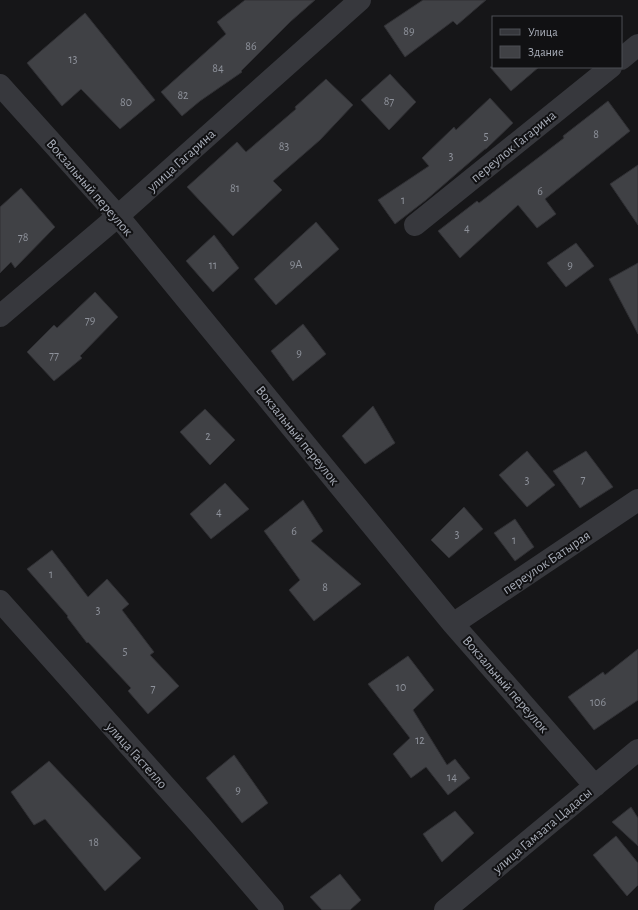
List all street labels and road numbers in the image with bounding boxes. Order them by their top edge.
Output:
street label: переулок Гагарина [468,108,559,185]
street label: улица Гагарина [144,126,219,195]
street label: Вокзальный переулок [44,137,135,239]
street label: Вокзальный переулок [253,383,342,488]
street label: переулок Батырая [500,528,593,597]
street label: Вокзальный переулок [460,634,551,736]
street label: улица Гастелло [102,719,170,792]
street label: улица Гамзата Цадасы [490,785,595,877]

